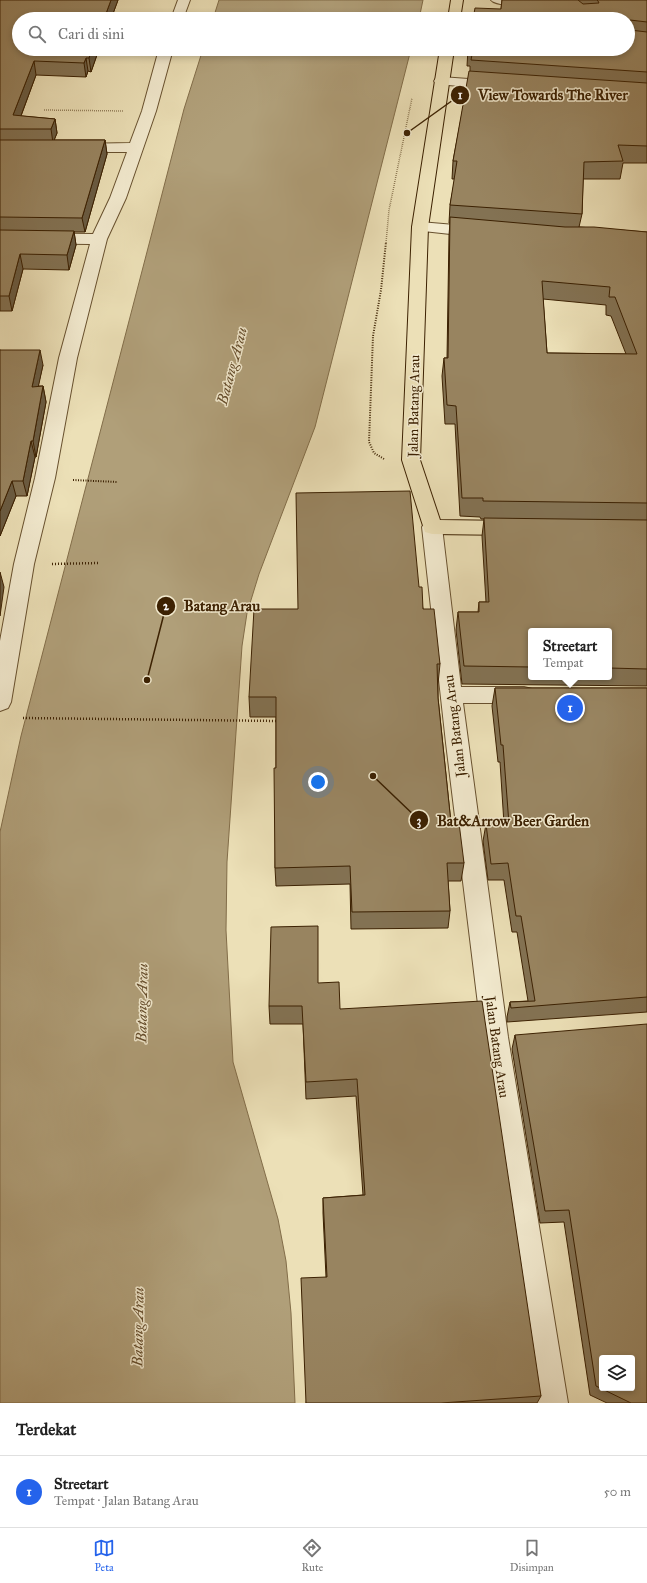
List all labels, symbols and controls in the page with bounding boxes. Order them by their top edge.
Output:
search box [12,12,635,56]
icon: search [26,23,48,45]
text: Cari di sini [58,25,124,43]
callout: View Towards The River [450,81,636,108]
text: View Towards The River [477,86,628,104]
text: 1 [458,88,463,102]
water label: Batang Arau [213,325,251,408]
street label: Jalan Batang Arau [405,354,424,460]
callout: Batang Arau [156,592,268,619]
text: Batang Arau [184,597,260,616]
text: 2 [163,599,170,613]
popup [528,628,612,680]
text: Streetart [543,637,597,655]
text: Tempat [543,655,584,671]
street label: Jalan Batang Arau [440,673,471,780]
pin: 1 [557,693,583,723]
your location [308,772,328,792]
callout: Bat&Arrow Beer Garden [409,807,597,834]
text: Bat&Arrow Beer Garden [437,812,590,830]
text: 3 [417,814,422,829]
water label: Batang Arau [132,963,152,1044]
street label: Jalan Batang Arau [480,993,513,1100]
water label: Batang Arau [128,1287,148,1368]
map controls [599,1355,635,1391]
button: layers [599,1355,635,1391]
text: Terdekat [16,1419,76,1440]
text: Streetart [54,1475,109,1493]
text: 1 [26,1484,32,1500]
text: 50 m [604,1484,631,1500]
text: Tempat · Jalan Batang Arau [54,1493,199,1509]
tab: Peta [93,1537,115,1574]
tab: Rute [301,1537,323,1574]
tab: Disimpan [510,1537,554,1574]

